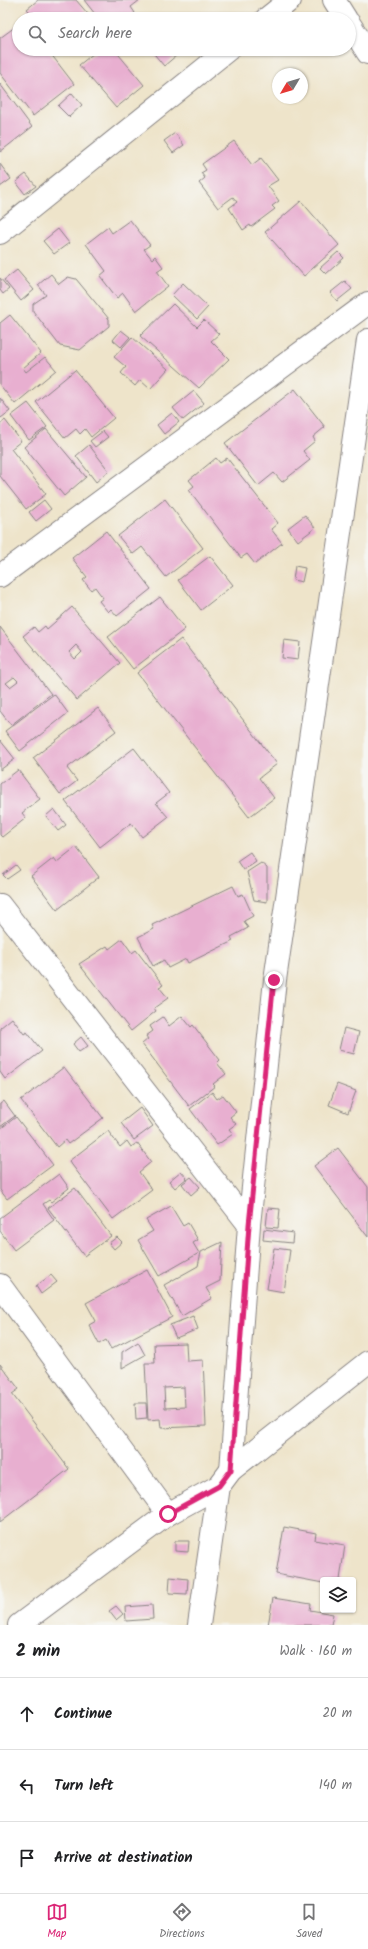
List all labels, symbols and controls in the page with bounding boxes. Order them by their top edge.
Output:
search box [12,12,356,56]
text: Search here [58,22,132,46]
icon: search [26,23,48,45]
north arrow [272,68,308,104]
route end [265,971,283,989]
route start [159,1505,177,1523]
map controls [320,1577,356,1613]
button: layers [320,1577,356,1613]
text: 2 min [16,1638,60,1665]
text: Walk · 160 m [280,1641,352,1662]
text: Continue [54,1702,112,1726]
icon: ahead [16,1703,38,1725]
text: 20 m [322,1703,352,1724]
text: Turn left [54,1774,114,1798]
icon: left [16,1775,38,1797]
text: 140 m [319,1775,352,1796]
text: Arrive at destination [54,1846,193,1870]
icon: arrive [16,1847,38,1869]
tab: Map [46,1901,68,1943]
tab: Directions [159,1901,205,1943]
tab: Saved [296,1901,322,1943]

